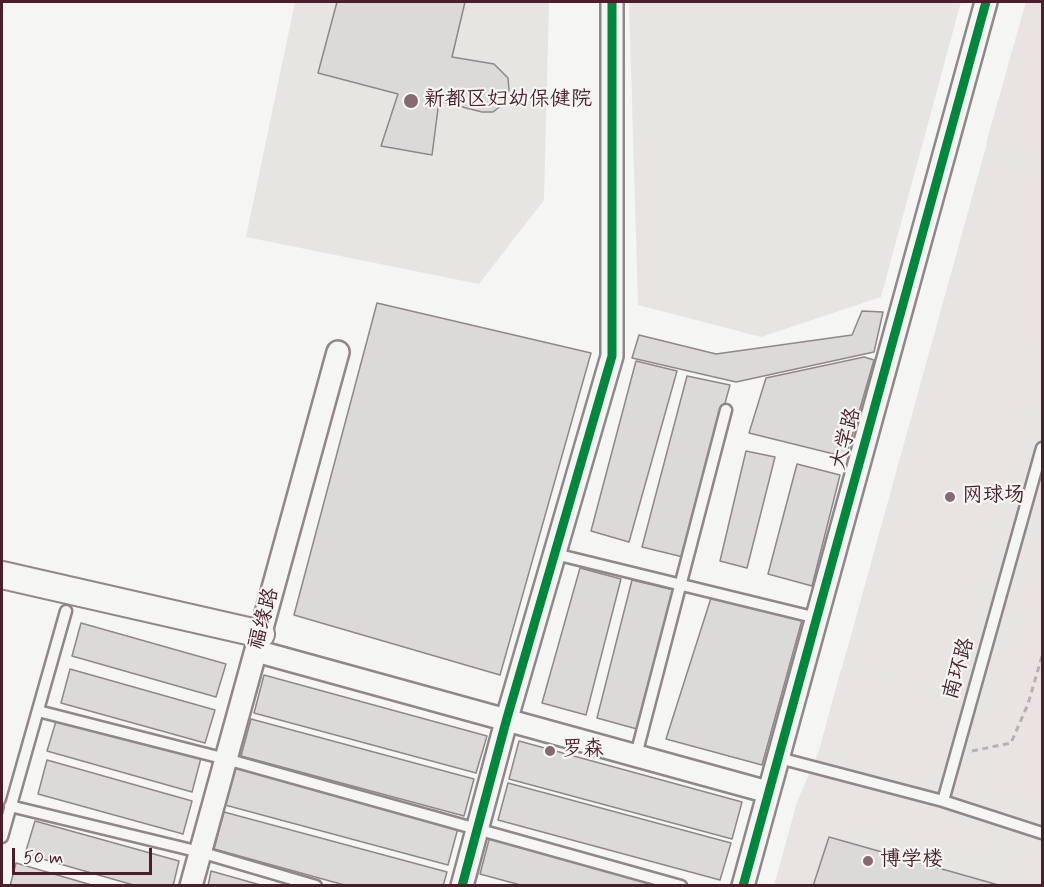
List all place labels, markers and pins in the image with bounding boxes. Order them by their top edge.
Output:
place label: 新都区妇幼保健院 [424,88,592,114]
marker: 新都区妇幼保健院 [402,92,420,110]
place label: 网球场 [962,484,1025,510]
marker: 网球场 [943,490,957,504]
place label: 罗森 [562,738,604,764]
marker: 罗森 [543,744,557,758]
place label: 博学楼 [880,848,943,874]
marker: 博学楼 [861,854,875,868]

